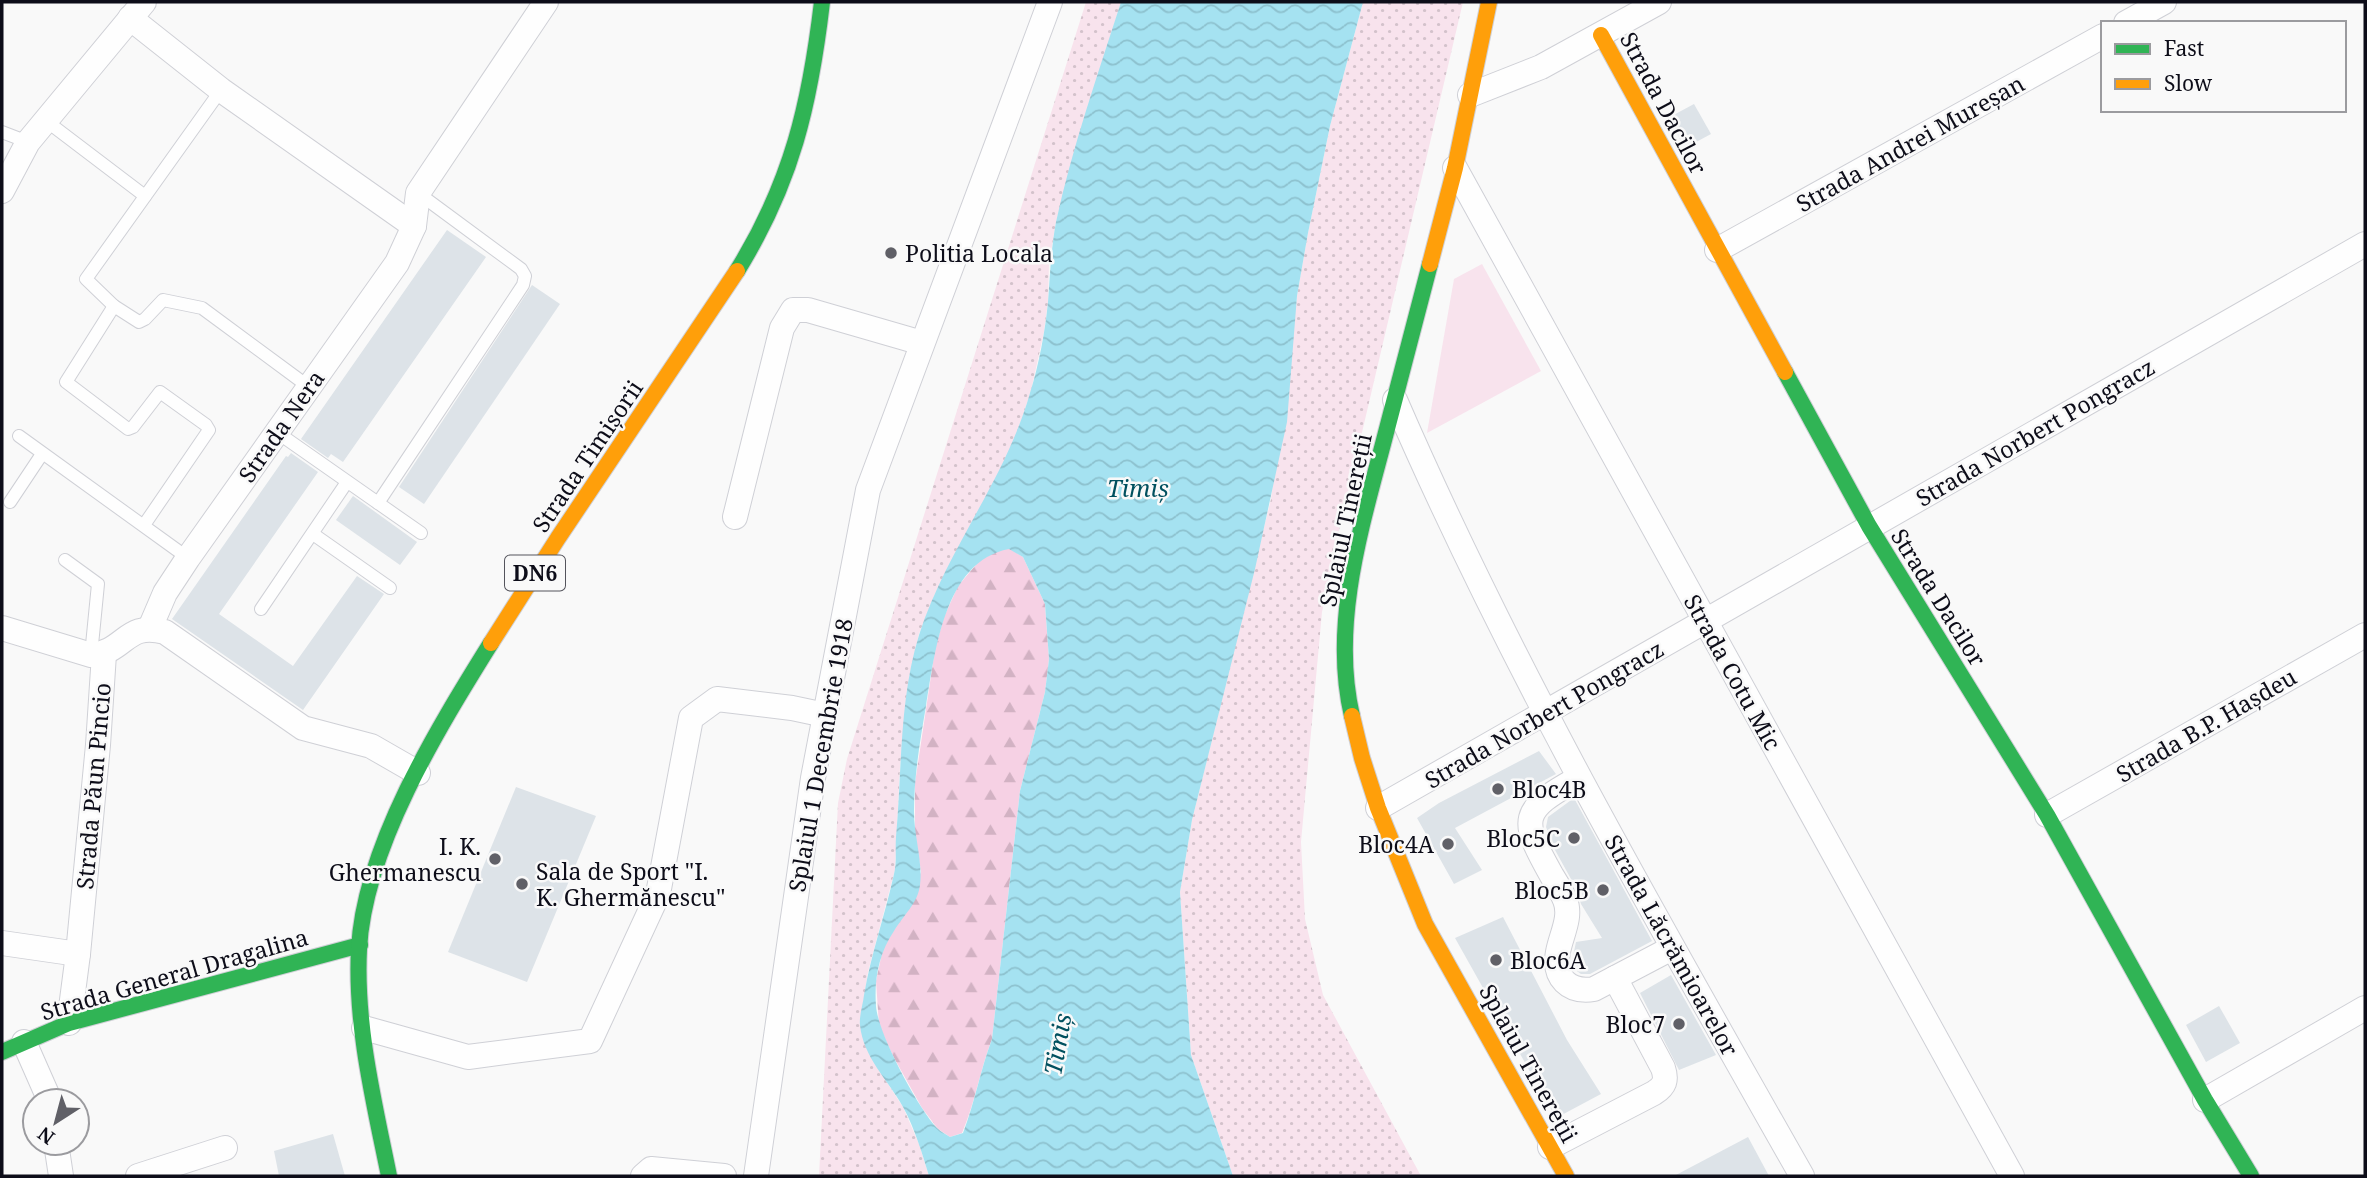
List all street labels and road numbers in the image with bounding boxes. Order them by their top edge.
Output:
street label: Strada Dacilor [1613,26,1715,180]
street label: Strada Andrei Mureșan [1790,67,2030,219]
street label: Strada Norbert Pongracz [1910,350,2160,514]
street label: Strada Nera [231,364,331,488]
street label: Strada Timișorii [524,373,650,538]
street label: Splaiul Tinereții [1311,430,1379,610]
street label: Strada Dacilor [1884,522,1994,672]
road number: DN6 [505,556,565,590]
street label: Strada Cotu Mic [1677,588,1789,756]
street label: Splaiul 1 Decembrie 1918 [780,616,860,894]
street label: Strada Norbert Pongracz [1419,632,1669,796]
street label: Strada B.P. Hașdeu [2110,660,2302,790]
street label: Strada Păun Pincio [68,681,118,891]
street label: Strada Lăcrămioarelor [1598,829,1746,1062]
street label: Strada General Dragalina [36,920,312,1028]
street label: Splaiul Tinereții [1472,978,1586,1148]

